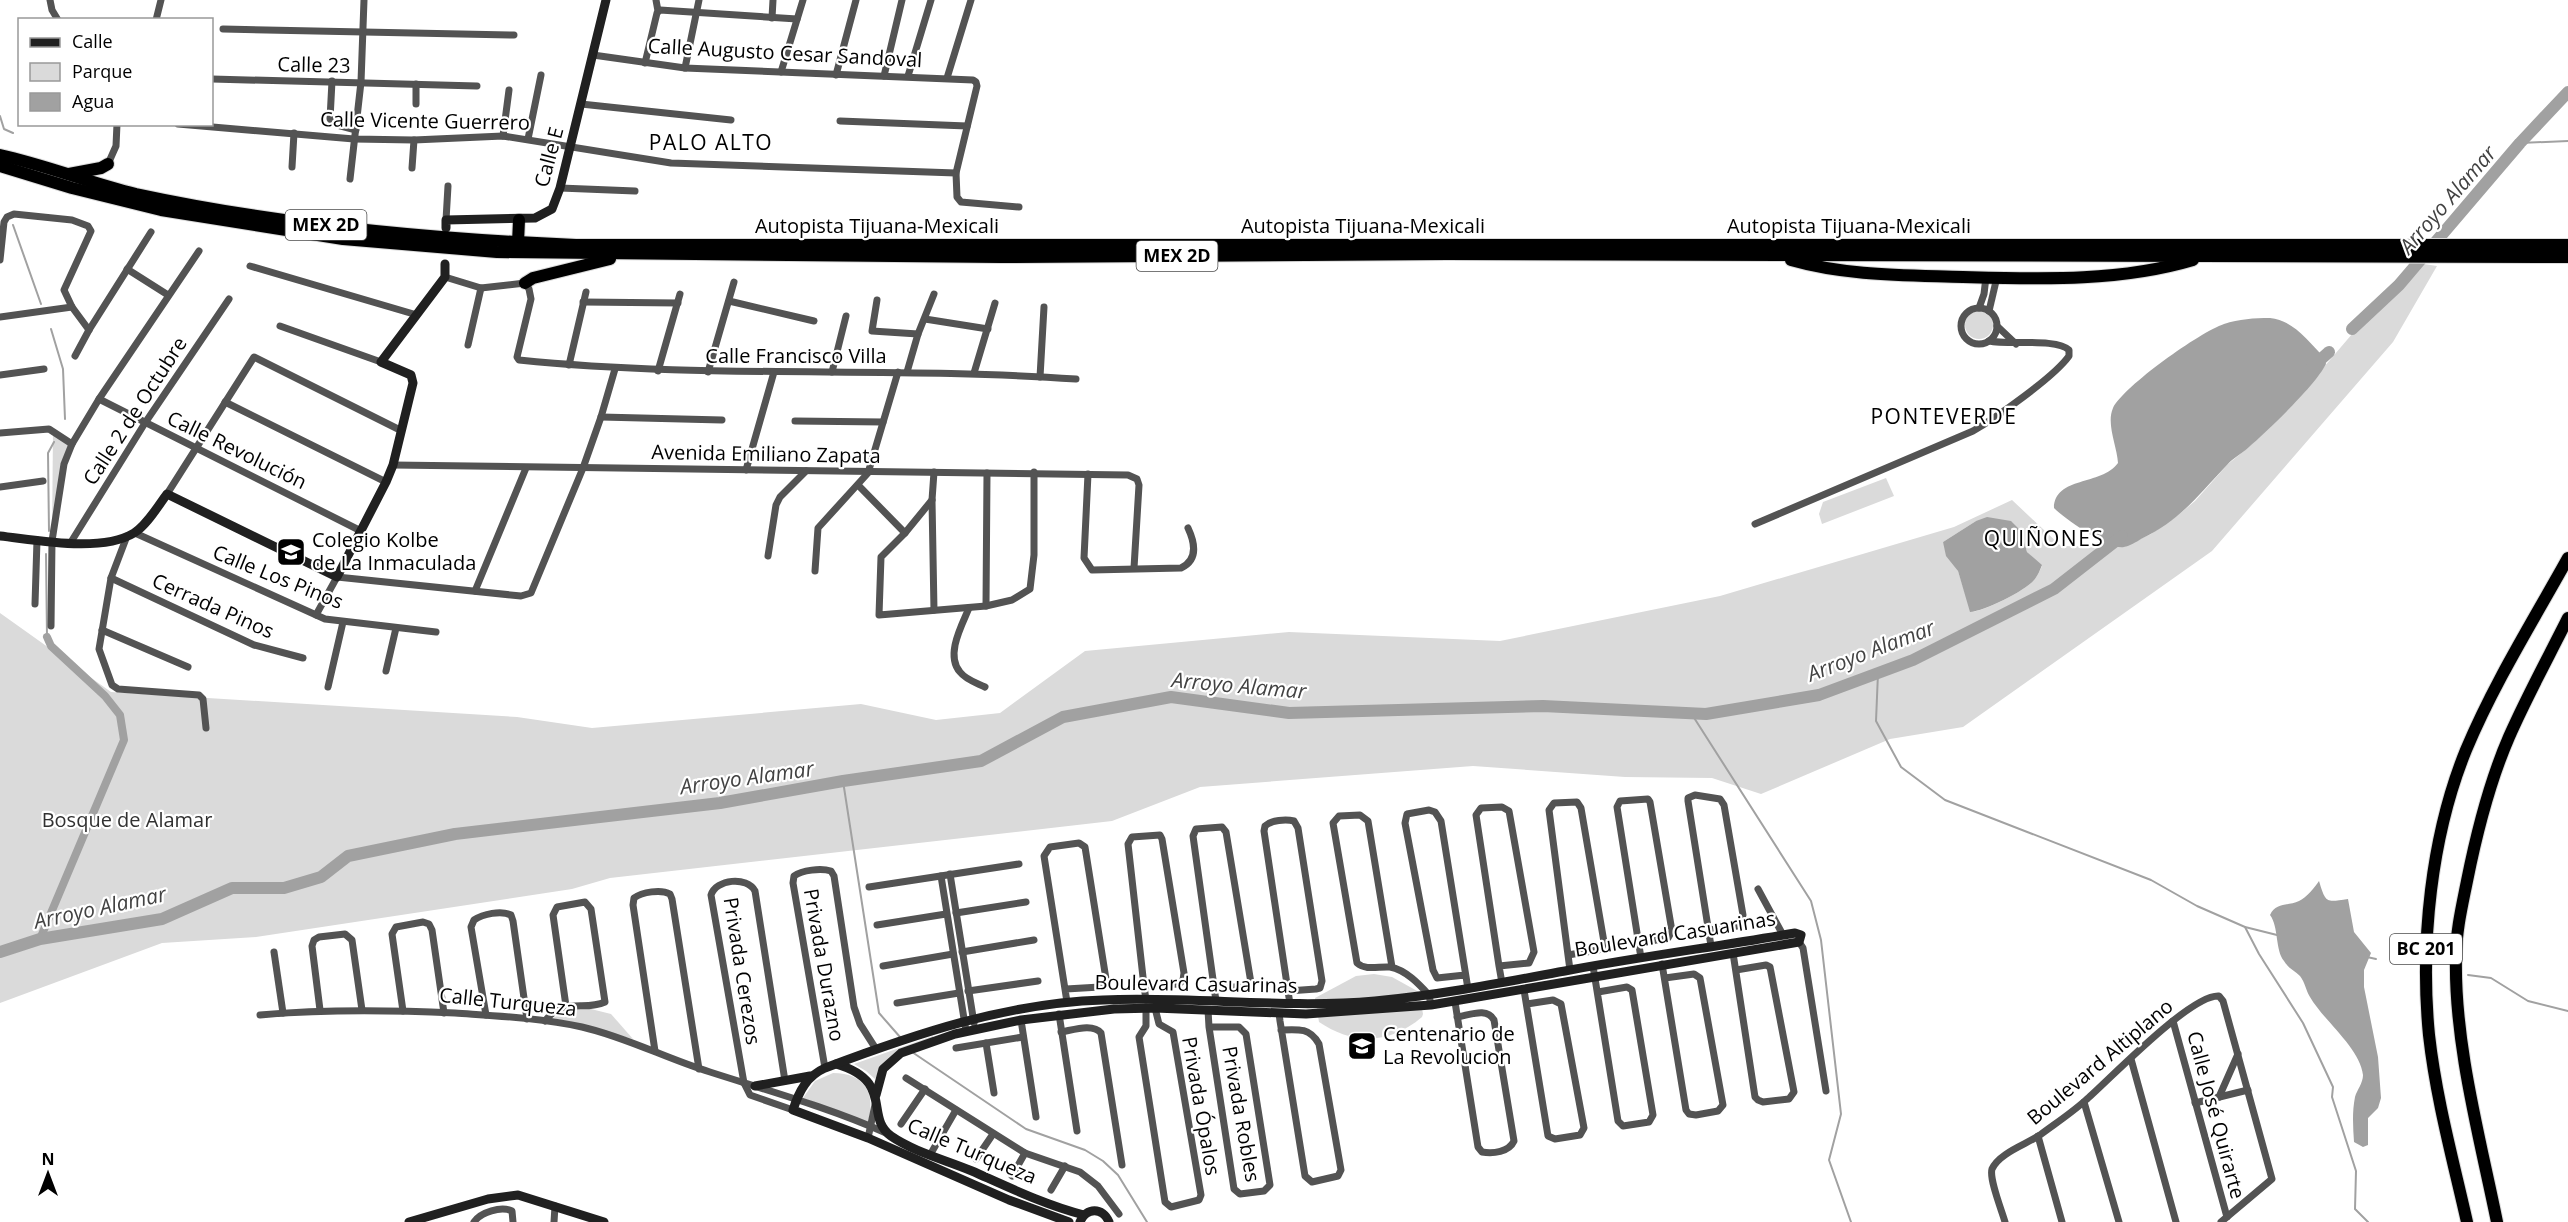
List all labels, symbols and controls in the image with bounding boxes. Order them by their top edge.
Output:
legend [18,18,213,126]
text: Calle [72,29,113,53]
street label: Calle Augusto Cesar Sandoval [647,32,923,73]
street label: Calle 23 [277,50,351,79]
text: Parque [72,59,132,83]
text: Agua [72,89,114,113]
street label: Calle Vicente Guerrero [320,105,530,136]
street label: Calle E [528,124,569,190]
district label: PALO ALTO [649,128,773,156]
water label: Arroyo Alamar [2391,139,2502,261]
road number: MEX 2D [286,210,366,240]
street label: Autopista Tijuana-Mexicali [755,212,999,239]
street label: Autopista Tijuana-Mexicali [1241,212,1485,239]
street label: Autopista Tijuana-Mexicali [1727,212,1971,239]
road number: MEX 2D [1136,241,1218,271]
street label: Calle 2 de Octubre [77,331,193,490]
street label: Calle Francisco Villa [705,342,887,369]
district label: PONTEVERDE [1870,402,2018,430]
street label: Calle Revolución [163,404,311,495]
street label: Avenida Emiliano Zapata [651,438,881,469]
district label: QUIÑONES [1984,524,2104,552]
place label: Colegio Kolbe de La Inmaculada [312,526,476,576]
school or university icon: Colegio Kolbe de La Inmaculada [275,536,307,568]
street label: Calle Los Pinos [209,538,347,615]
street label: Cerrada Pinos [148,567,278,644]
water label: Arroyo Alamar [1801,613,1939,688]
water label: Arroyo Alamar [1169,665,1308,705]
water label: Arroyo Alamar [676,754,816,801]
park label: Bosque de Alamar [42,806,212,833]
water label: Arroyo Alamar [29,879,169,935]
street label: Privada Durazno [798,886,851,1043]
street label: Privada Cerezos [717,895,767,1047]
street label: Boulevard Casuarinas [1573,904,1777,963]
road number: BC 201 [2390,934,2462,964]
street label: Boulevard Casuarinas [1094,968,1298,999]
street label: Calle Turqueza [438,981,578,1022]
street label: Boulevard Altiplano [2021,993,2178,1131]
place label: Centenario de La Revolucion [1383,1020,1515,1070]
street label: Calle José Quirarte [2181,1028,2252,1202]
school or university icon: Centenario de La Revolucion [1346,1030,1378,1062]
street label: Privada Ópalos [1176,1034,1227,1177]
street label: Privada Robles [1216,1044,1267,1184]
street label: Calle Turqueza [903,1111,1041,1190]
north arrow [18,1144,78,1204]
text: N [41,1148,55,1170]

